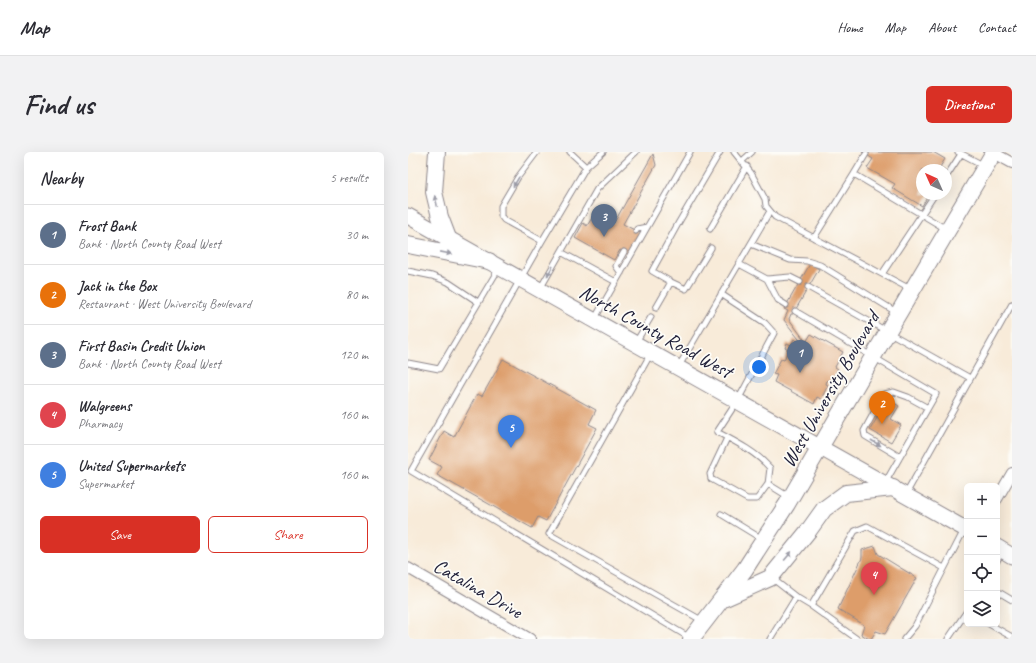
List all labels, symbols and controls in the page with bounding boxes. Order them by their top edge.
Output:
text: Map [20,16,50,40]
text: Home [837,19,863,36]
text: Map [885,19,906,36]
text: About [928,19,956,36]
text: Contact [978,19,1016,36]
button: Directions [926,86,1012,123]
text: Find us [24,87,94,122]
north arrow [916,164,952,200]
text: Nearby [40,168,83,189]
text: 5 results [330,170,368,186]
one-way arrow [512,176,519,188]
one-way arrow [433,195,439,207]
pin: 3 [591,204,617,237]
text: Frost Bank [78,217,136,236]
text: 1 [50,227,56,243]
text: 30 m [346,227,368,243]
text: Bank · North County Road West [78,236,221,252]
one-way arrow [440,250,452,256]
one-way arrow [547,265,554,276]
text: Jack in the Box [78,277,156,296]
street label: North County Road West [575,279,739,385]
text: 2 [50,287,56,303]
text: 80 m [346,287,368,303]
text: Restaurant · West University Boulevard [78,296,251,312]
street label: West University Boulevard [776,304,887,471]
text: First Basin Credit Union [78,337,205,356]
pin: 1 [787,340,813,373]
text: 3 [50,347,56,363]
text: 120 m [340,347,368,363]
text: Bank · North County Road West [78,356,221,372]
your location [749,357,769,377]
pin: 2 [869,391,895,424]
text: Walgreens [78,397,131,416]
text: 4 [50,407,56,423]
text: 160 m [340,407,368,423]
pin: 5 [498,415,524,448]
text: Pharmacy [78,416,122,432]
one-way arrow [870,439,882,446]
text: United Supermarkets [78,457,185,476]
text: 5 [50,467,56,483]
text: 160 m [340,467,368,483]
text: Supermarket [78,476,133,492]
map controls [964,483,1000,627]
button: + [964,483,1000,519]
button: Save [40,516,200,553]
button: Share [208,516,368,553]
button: − [964,519,1000,555]
one-way arrow [783,551,792,562]
street label: Catalina Drive [429,553,528,625]
button: locate [964,555,1000,591]
pin: 4 [861,562,887,595]
button: layers [964,591,1000,627]

